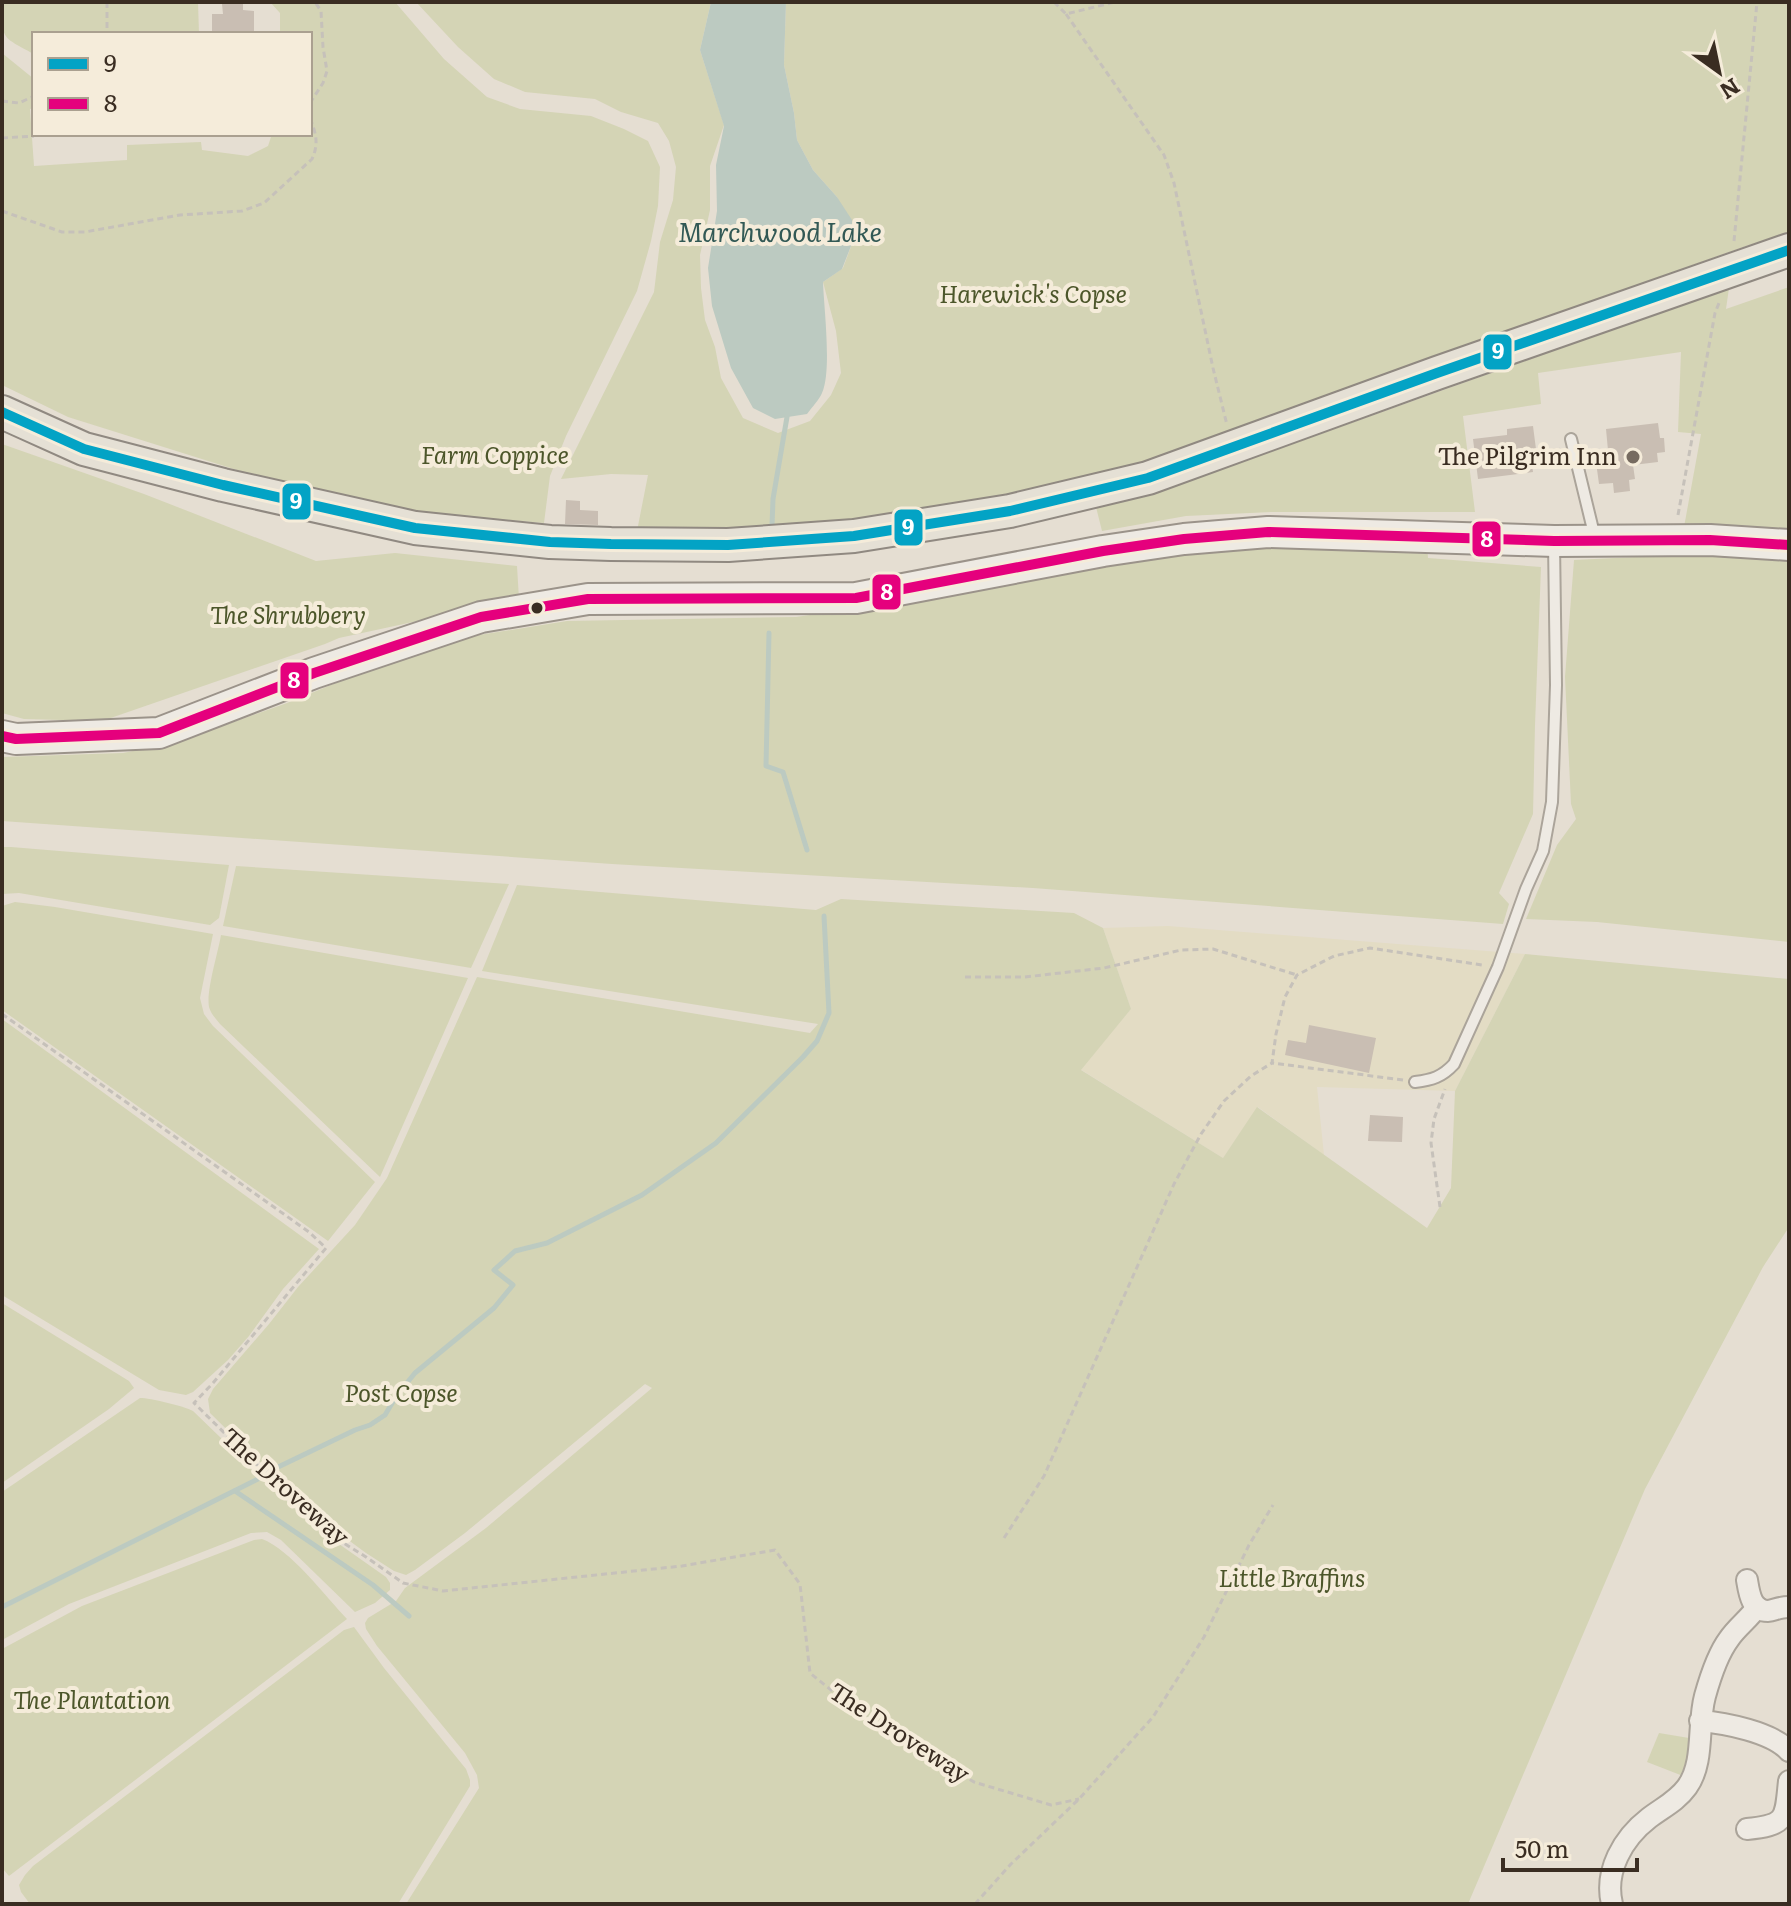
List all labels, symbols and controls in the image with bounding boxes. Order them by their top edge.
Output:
legend [32,32,312,136]
north arrow [1679,32,1759,112]
text: 9 [104,44,117,79]
text: N [1714,71,1747,109]
text: 8 [104,84,117,119]
water label: Marchwood Lake [678,211,882,250]
park label: Harewick's Copse [939,275,1127,310]
line badge: 9 [1482,333,1513,371]
text: 9 [1492,333,1504,366]
park label: Farm Coppice [421,436,569,471]
place label: The Pilgrim Inn [1438,437,1617,472]
marker: The Pilgrim Inn [1624,448,1642,466]
line badge: 9 [281,482,312,521]
text: 9 [290,483,302,516]
line badge: 9 [893,508,924,547]
text: 9 [902,509,914,542]
line badge: 8 [1471,520,1502,558]
text: 8 [1481,521,1494,554]
line badge: 8 [871,573,902,611]
text: 8 [881,574,894,607]
park label: The Shrubbery [210,596,366,631]
unlabelled marker [529,600,545,616]
line badge: 8 [279,661,310,700]
text: 8 [288,662,301,695]
park label: Post Copse [344,1374,458,1409]
street label: The Droveway [215,1418,359,1552]
park label: Little Braffins [1219,1559,1365,1594]
street label: The Droveway [823,1672,978,1790]
park label: The Plantation [13,1681,171,1716]
scale bar [1503,1822,1637,1872]
text: 50 m [1515,1830,1569,1865]

